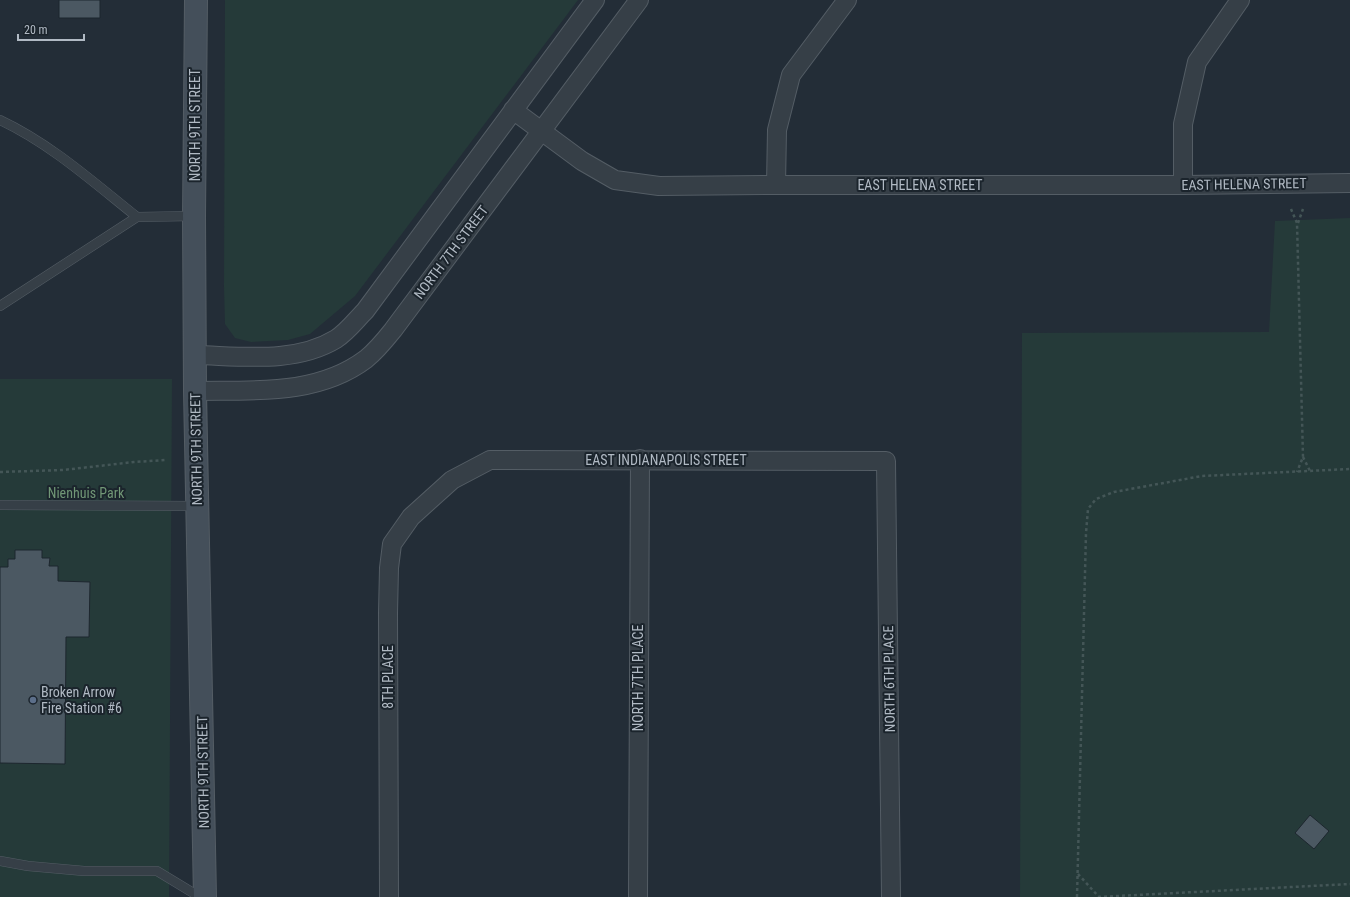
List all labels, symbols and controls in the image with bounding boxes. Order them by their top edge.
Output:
scale bar [18,16,84,42]
text: 20 m [24,23,48,37]
street label: NORTH 9TH STREET [187,69,203,181]
street label: EAST HELENA STREET [1181,175,1307,193]
street label: EAST HELENA STREET [857,177,983,193]
street label: NORTH 7TH STREET [411,202,491,302]
street label: NORTH 9TH STREET [187,393,205,505]
street label: EAST INDIANAPOLIS STREET [585,452,747,468]
park label: Nienhuis Park [48,485,125,501]
street label: NORTH 7TH PLACE [630,625,646,731]
street label: NORTH 6TH PLACE [880,625,898,732]
street label: 8TH PLACE [380,645,396,709]
place label: Broken Arrow Fire Station #6 [41,684,122,716]
marker: Broken Arrow Fire Station #6 [28,695,38,705]
street label: NORTH 9TH STREET [194,716,212,828]

